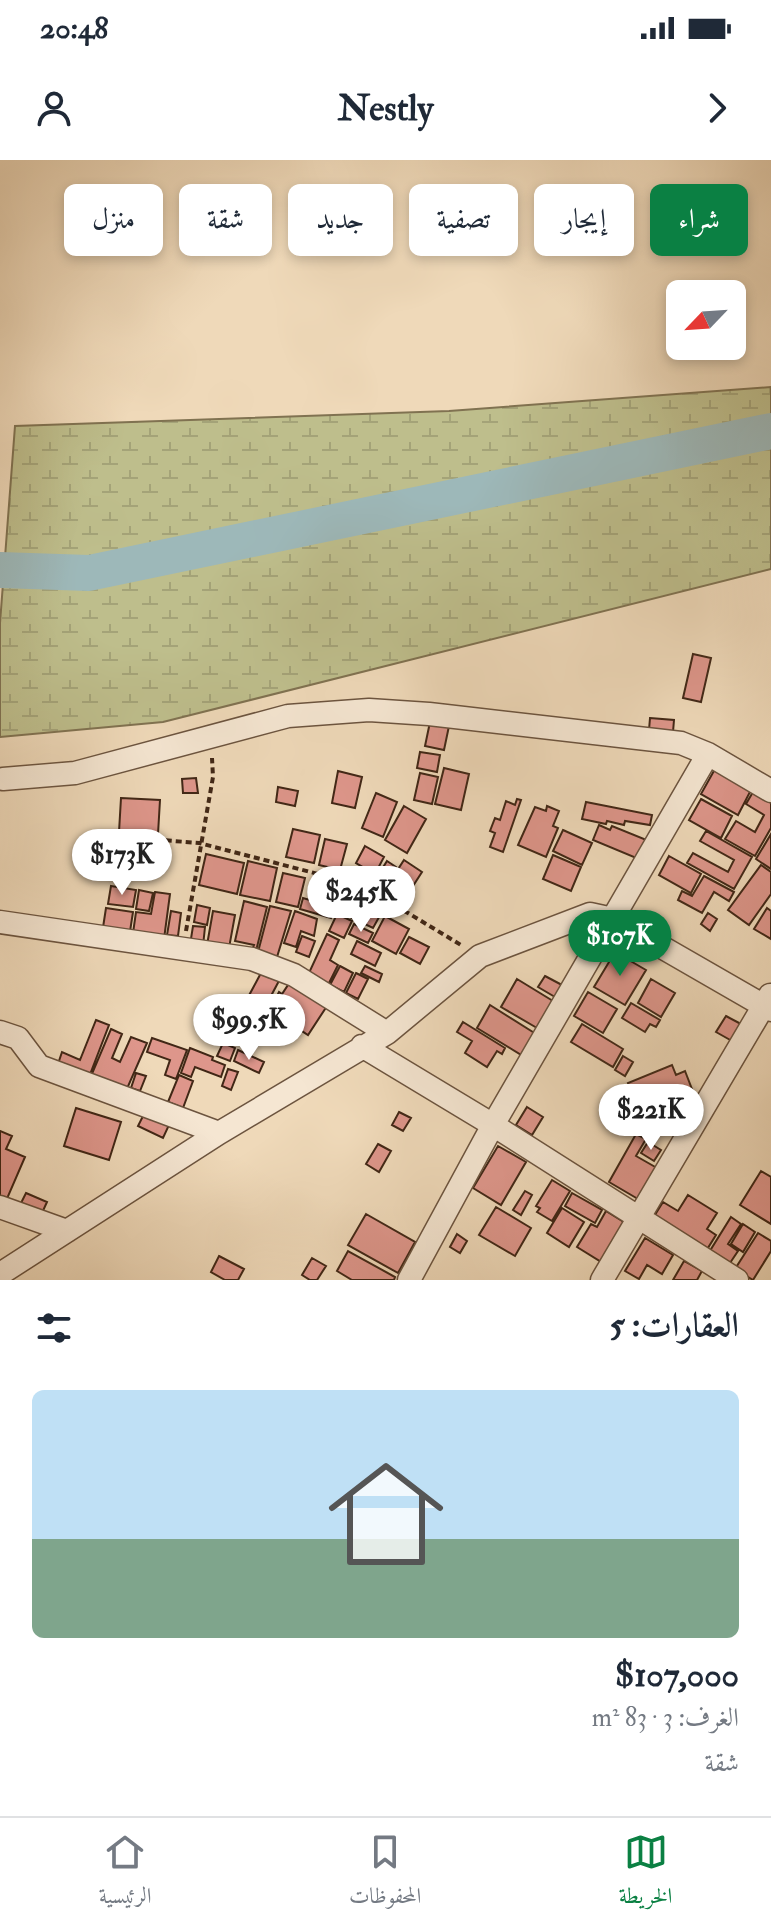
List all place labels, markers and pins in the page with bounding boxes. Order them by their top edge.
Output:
pin: $173K [66,829,178,897]
pin: $245K [305,866,417,934]
pin: $107K [564,910,676,978]
pin: $99.5K [184,994,314,1062]
pin: $221K [595,1084,707,1152]

